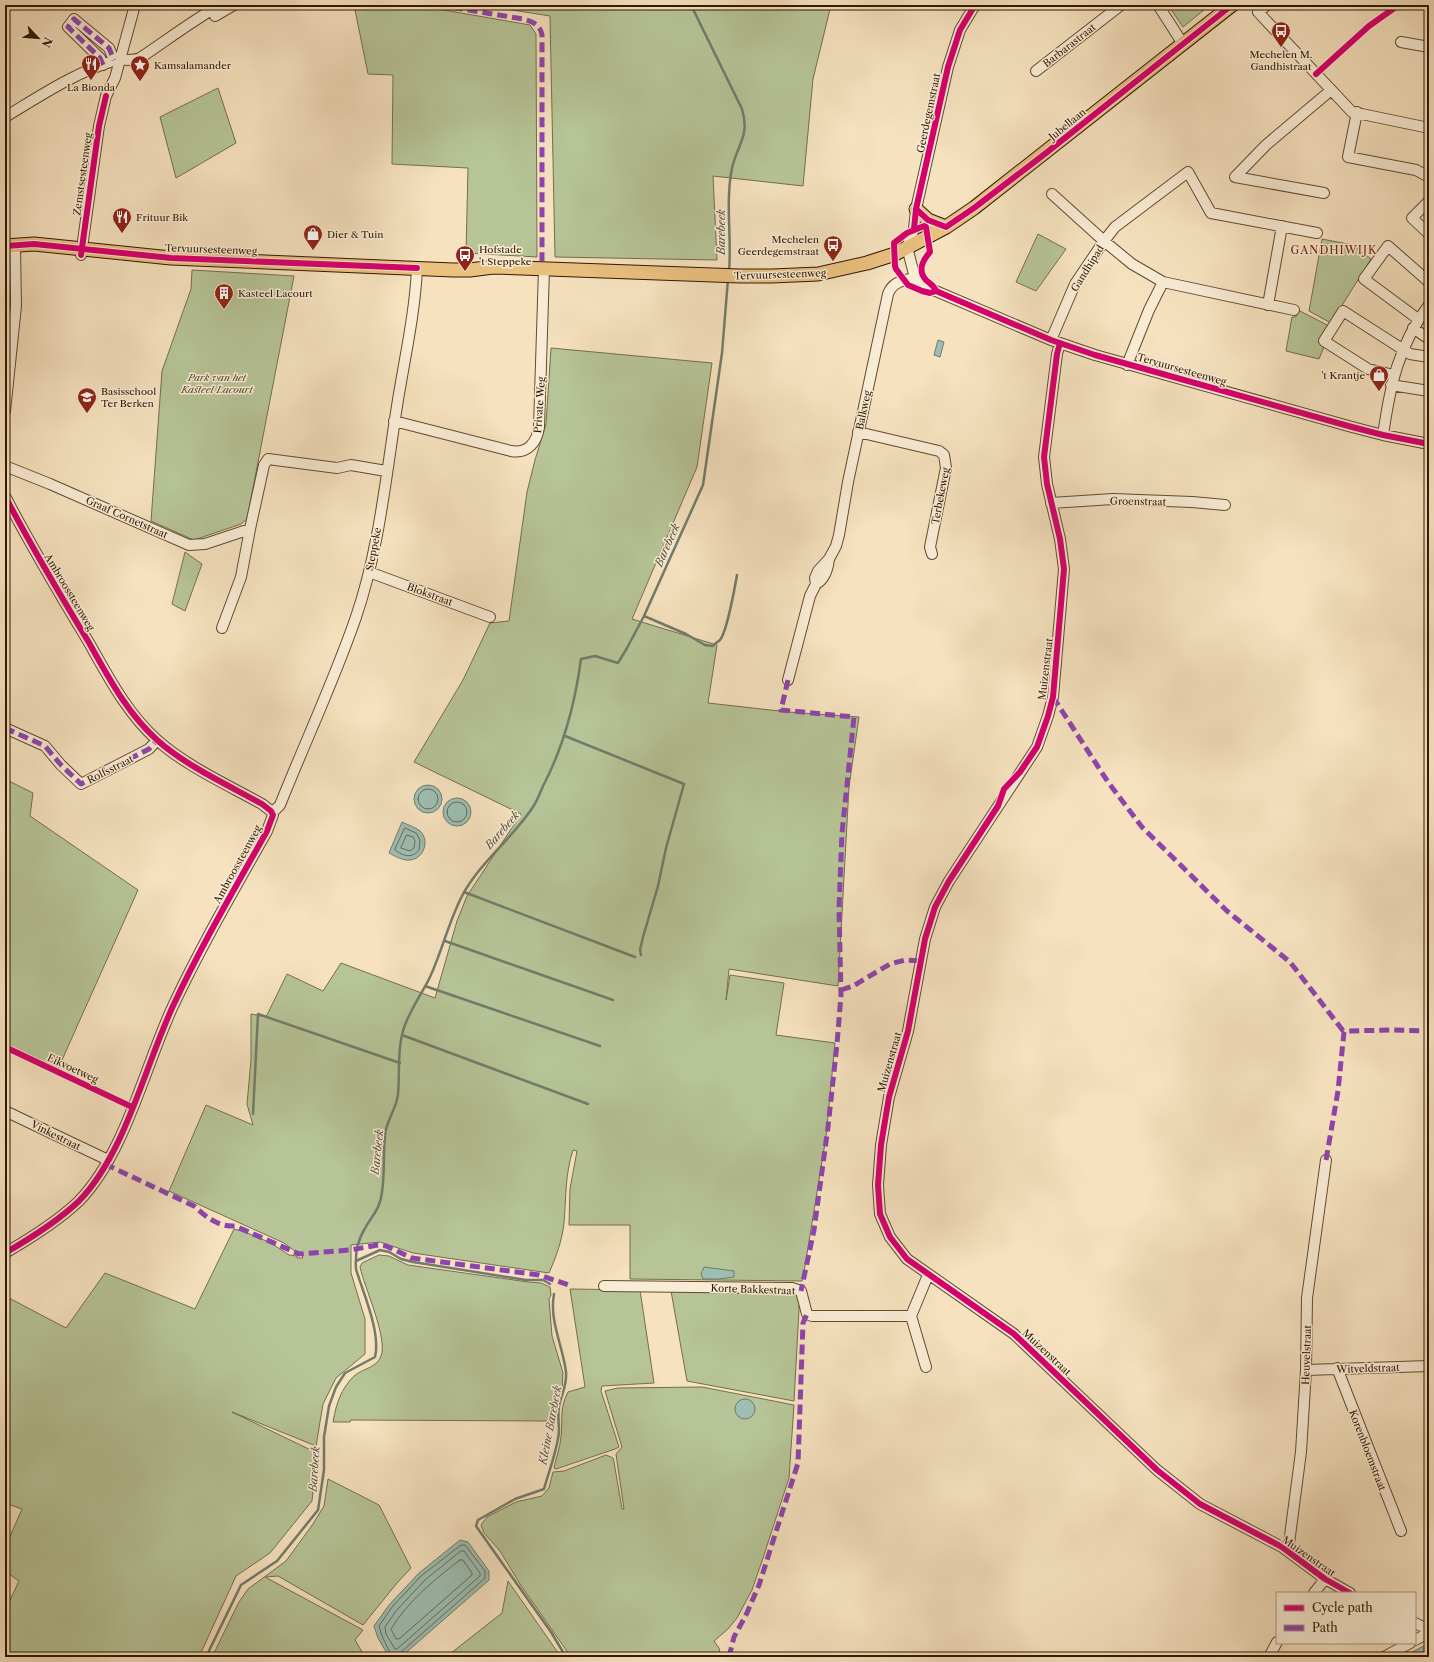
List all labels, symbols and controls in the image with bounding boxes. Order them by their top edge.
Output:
north arrow [18,18,58,58]
bus stop icon: Mechelen M. Gandhistraat [1270,20,1292,48]
street label: Barbarastraat [1040,21,1099,70]
text: N [38,35,55,50]
place label: Mechelen M. Gandhistraat [1250,48,1313,73]
restaurant icon: La Bionda [80,53,102,81]
place icon: Kamsalamander [129,54,151,82]
place label: Kamsalamander [154,59,232,72]
street label: Geerdegemstraat [914,72,943,154]
place label: La Bionda [67,81,116,94]
street label: Jubellaan [1045,105,1089,145]
street label: Zemstsesteenweg [70,131,95,216]
restaurant icon: Frituur Bik [111,206,133,234]
water label: Barebeek [714,209,728,256]
place label: Frituur Bik [136,211,189,224]
shop icon: Dier & Tuin [302,223,324,251]
place label: Dier & Tuin [327,228,384,241]
place label: Mechelen Geerdegemstraat [738,233,820,258]
bus stop icon: Mechelen Geerdegemstraat [822,234,844,262]
street label: Tervuursesteenweg [165,241,258,258]
place label: Hofstade 't Steppeke [479,243,532,268]
street label: Gandhipad [1068,243,1107,294]
district label: GANDHIWIJK [1290,243,1378,257]
bus stop icon: Hofstade 't Steppeke [454,244,476,272]
street label: Tervuursesteenweg [734,266,827,283]
building icon: Kasteel Lacourt [213,282,235,310]
place label: Kasteel Lacourt [238,287,313,300]
street label: Tervuursesteenweg [1136,351,1229,389]
shop icon: 't Krantje [1368,364,1390,392]
place label: 't Krantje [1321,369,1365,382]
park label: Park van het Kasteel Lacourt [180,371,253,396]
street label: Private Weg [531,376,548,434]
place label: Basisschool Ter Berken [101,385,156,410]
school or university icon: Basisschool Ter Berken [76,386,98,414]
street label: Balkweg [853,389,874,431]
street label: Terbekeweg [929,466,953,526]
street label: Graaf Cornetstraat [84,494,170,542]
street label: Groenstraat [1110,495,1167,508]
water label: Barebeek [651,521,683,570]
street label: Steppeke [363,526,384,572]
street label: Ambroossteenweg [41,551,98,634]
street label: Blokstraat [405,580,455,609]
street label: Muizenstraat [1035,637,1056,701]
street label: Rolfsstraat [85,752,136,787]
water label: Barebeek [481,808,522,853]
street label: Ambroossteenweg [210,822,265,906]
street label: Muizenstraat [875,1030,904,1094]
street label: Eikvoetweg [45,1051,101,1086]
street label: Vinkestraat [28,1117,83,1153]
water label: Barebeek [368,1128,386,1176]
street label: Korte Bakkestraat [710,1282,796,1297]
street label: Heuvelstraat [1299,1324,1314,1385]
street label: Muizenstraat [1019,1326,1074,1379]
street label: Witveldstraat [1335,1361,1400,1376]
water label: Kleine Barebeek [535,1384,565,1467]
street label: Korenbloemstraat [1346,1408,1389,1493]
water label: Barebeek [305,1445,323,1493]
street label: Muizenstraat [1279,1533,1338,1580]
legend [1276,1592,1416,1644]
text: Cycle path [1312,1600,1373,1615]
text: Path [1312,1620,1338,1635]

